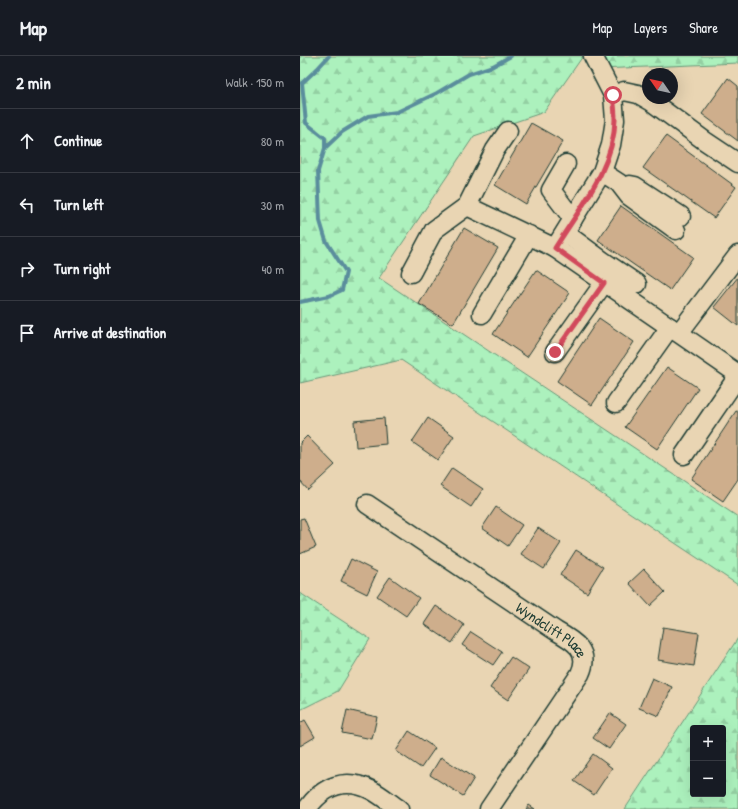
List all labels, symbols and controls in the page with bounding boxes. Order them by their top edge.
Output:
text: Map [20,15,47,41]
text: Map [592,18,612,37]
text: Layers [634,18,667,37]
text: Share [689,18,718,37]
north arrow [642,68,678,104]
text: 2 min [16,71,51,94]
text: Walk · 150 m [226,73,284,91]
route start [604,86,622,104]
icon: ahead [16,130,38,152]
text: Continue [54,130,102,151]
text: 80 m [261,132,284,150]
icon: left [16,194,38,216]
text: Turn left [54,194,104,215]
text: 30 m [261,196,284,214]
icon: right [16,258,38,280]
text: Turn right [54,258,110,279]
text: 40 m [261,260,284,278]
icon: arrive [16,322,38,344]
text: Arrive at destination [54,322,166,343]
route end [546,343,564,361]
street label: Wyndclift Place [512,597,593,660]
map controls [690,725,726,797]
button: + [690,725,726,761]
button: − [690,761,726,797]

